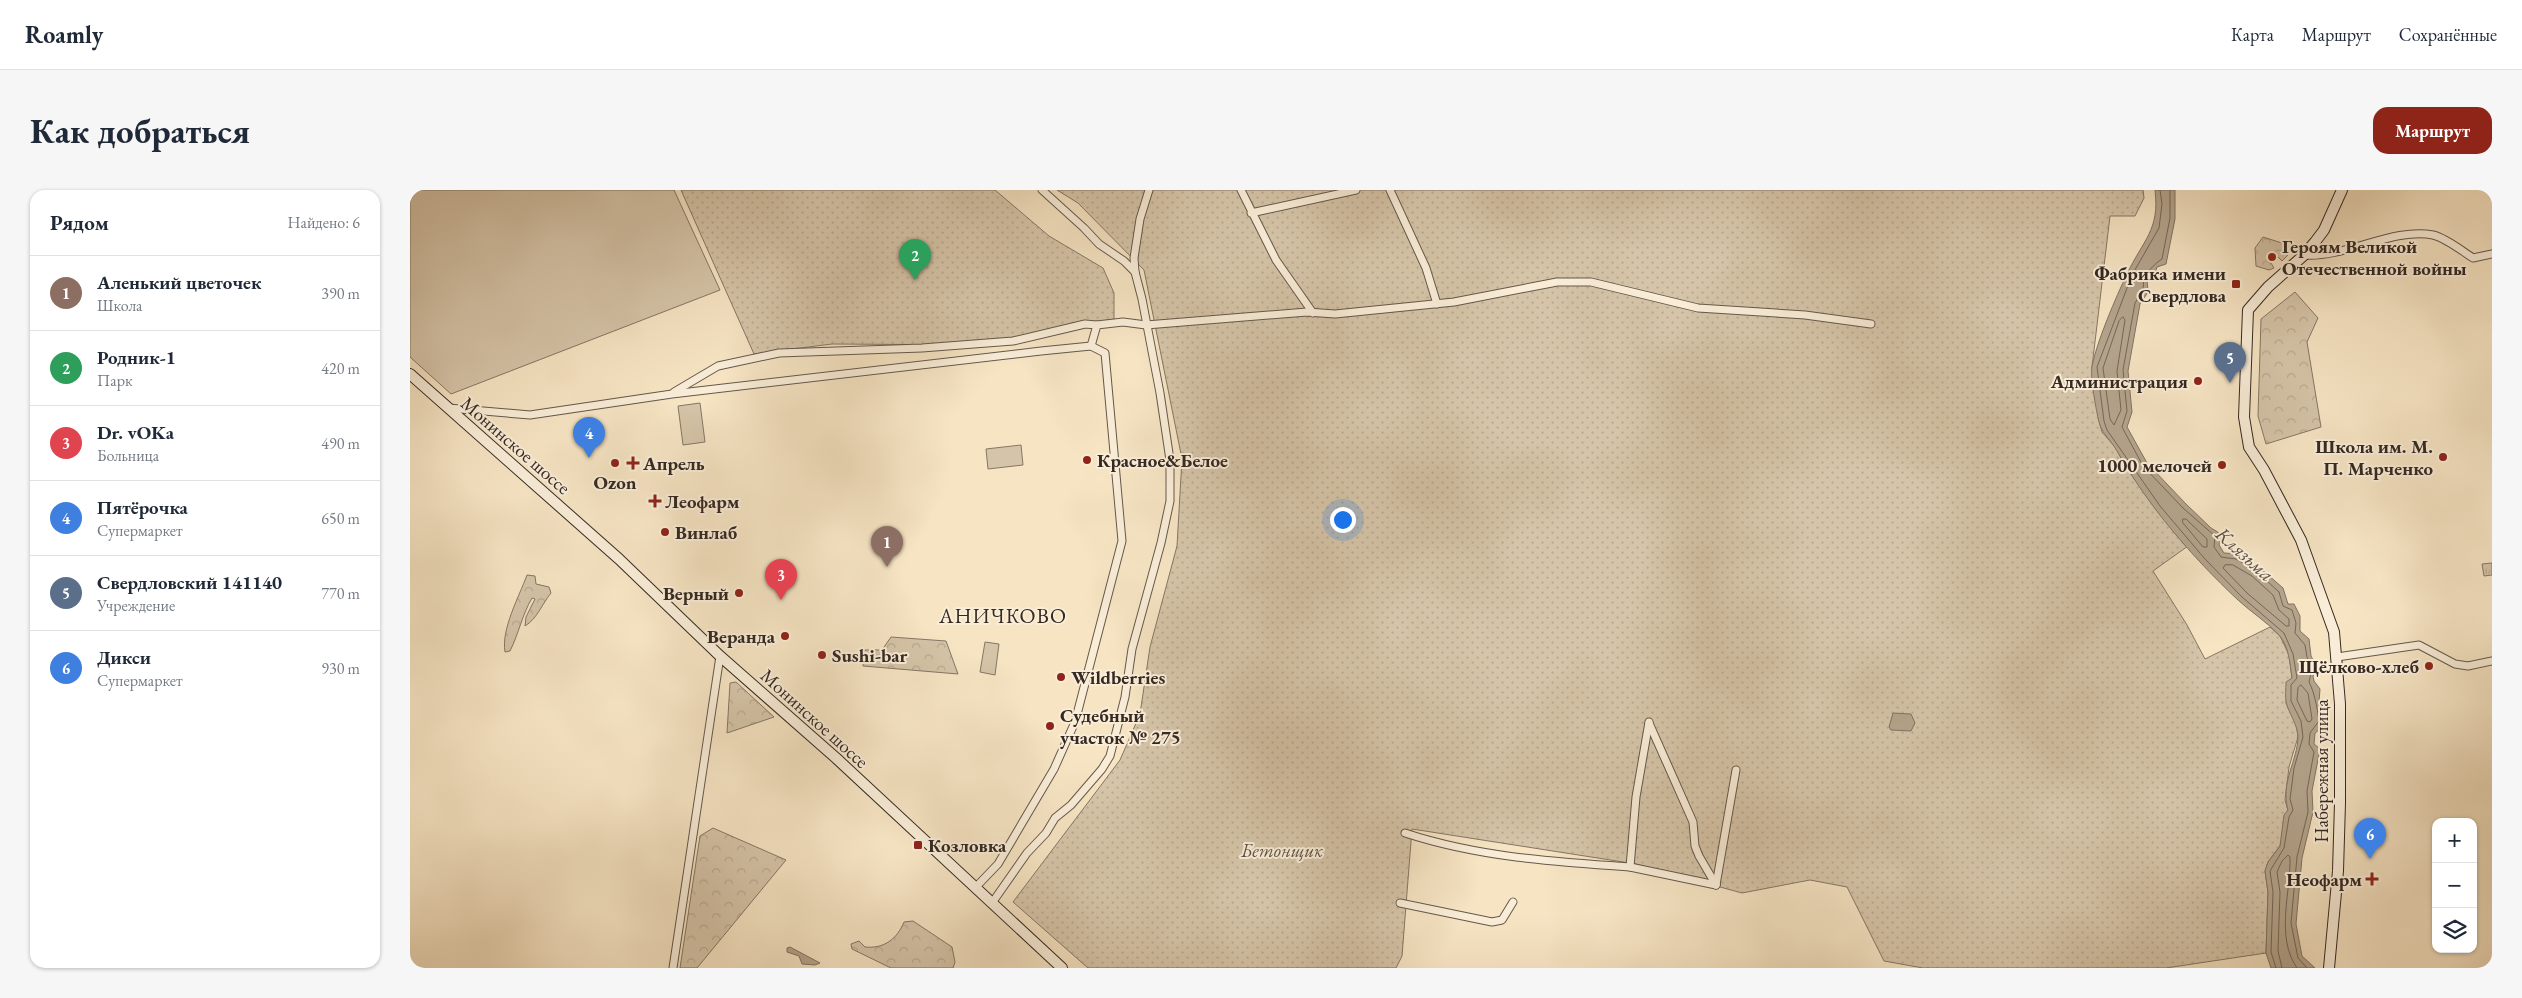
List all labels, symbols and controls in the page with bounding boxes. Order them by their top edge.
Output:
text: Roamly [25,19,103,50]
text: Карта [2231,23,2274,46]
text: Маршрут [2302,23,2371,46]
text: Сохранённые [2399,23,2497,46]
button: Маршрут [2373,107,2492,154]
text: Как добраться [30,108,250,153]
text: Рядом [50,209,109,236]
text: Найдено: 6 [288,212,360,233]
place label: Героям Великой Отечественной войны [2282,234,2467,281]
pin: 2 [899,239,931,280]
marker: Героям Великой Отечественной войны [2266,251,2278,263]
place label: Фабрика имени Свердлова [2094,261,2227,308]
text: Аленький цветочек [97,270,262,295]
marker: Фабрика имени Свердлова [2230,278,2242,290]
text: 1 [62,283,70,304]
text: 390 m [321,283,360,304]
text: Школа [97,295,142,316]
pin: 5 [2214,342,2246,383]
text: Родник-1 [97,345,176,370]
text: 2 [62,358,70,379]
text: 420 m [321,358,360,379]
place label: Администрация [2050,369,2188,394]
text: Парк [97,370,133,391]
marker: Администрация [2192,375,2204,387]
street label: Монинское шоссе [456,391,576,500]
pin: 4 [573,417,605,458]
text: Dr. vOKa [97,420,174,445]
text: 3 [62,433,70,454]
text: 490 m [321,433,360,454]
place label: Школа им. М. П. Марченко [2315,434,2433,481]
text: Больница [97,445,159,466]
place label: Красное&Белое [1097,448,1228,473]
place label: Апрель [642,451,705,476]
marker: Школа им. М. П. Марченко [2437,451,2449,463]
place label: 1000 мелочей [2097,453,2212,478]
marker: Красное&Белое [1081,454,1093,466]
marker: Ozon [609,457,621,469]
marker: Апрель [627,457,639,469]
marker: 1000 мелочей [2216,459,2228,471]
place label: Ozon [593,470,637,495]
place label: Леофарм [665,489,740,514]
text: Пятёрочка [97,495,188,520]
marker: Леофарм [649,495,661,507]
your location [1330,507,1356,533]
text: 4 [62,508,70,529]
text: 650 m [321,508,360,529]
text: Супермаркет [97,520,183,541]
place label: Винлаб [675,520,738,545]
water label: Клязьма [2210,520,2280,587]
marker: Винлаб [659,526,671,538]
pin: 1 [871,526,903,567]
pin: 3 [765,559,797,600]
text: Свердловский 141140 [97,570,282,595]
place label: Верный [663,581,729,606]
text: 5 [62,583,70,604]
text: 770 m [321,583,360,604]
marker: Верный [733,587,745,599]
text: Учреждение [97,595,175,616]
district label: АНИЧКОВО [938,602,1067,629]
place label: Веранда [707,624,776,649]
marker: Веранда [779,630,791,642]
place label: Sushi-bar [832,643,907,668]
text: Дикси [97,645,151,670]
marker: Sushi-bar [816,649,828,661]
place label: Щёлково-хлеб [2299,654,2419,679]
text: 6 [62,658,70,679]
text: 930 m [321,658,360,679]
marker: Щёлково-хлеб [2423,660,2435,672]
street label: Монинское шоссе [755,663,874,774]
place label: Wildberries [1071,665,1166,690]
text: Супермаркет [97,670,183,691]
marker: Wildberries [1055,671,1067,683]
street label: Набережная улица [2309,699,2334,843]
place label: Судебный участок № 275 [1060,703,1181,750]
marker: Судебный участок № 275 [1044,720,1056,732]
pin: 6 [2354,818,2386,859]
map controls [2432,818,2477,953]
button: + [2432,818,2477,863]
place label: Козловка [928,833,1007,858]
park label: Бетонщик [1240,838,1324,863]
marker: Козловка [912,839,924,851]
button: − [2432,863,2477,908]
place label: Неофарм [2286,867,2362,892]
marker: Неофарм [2366,873,2378,885]
button: layers [2432,908,2477,953]

